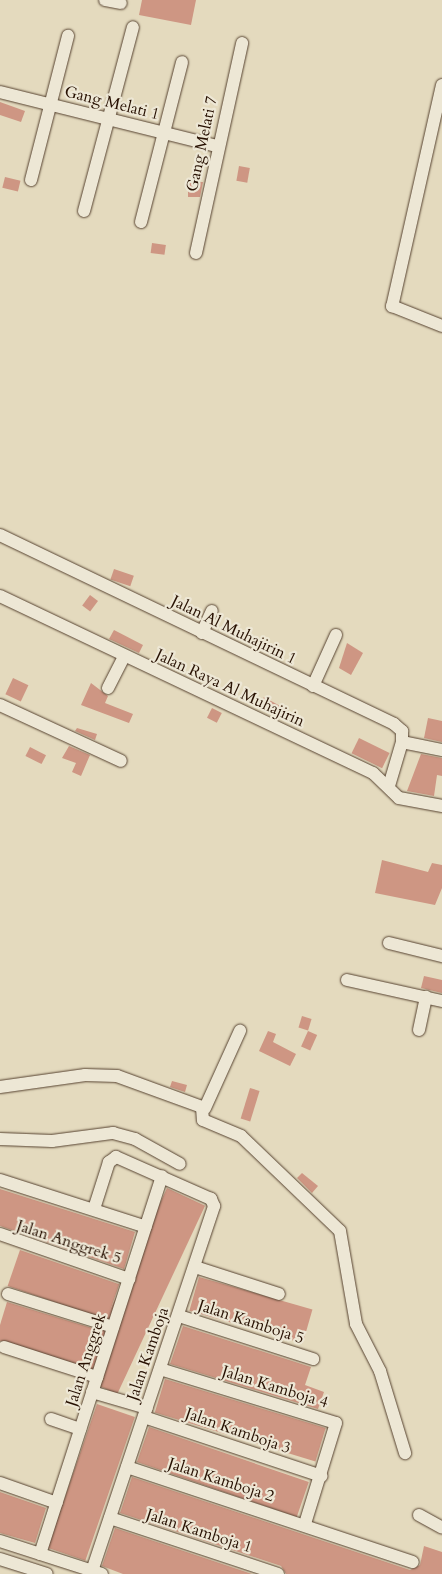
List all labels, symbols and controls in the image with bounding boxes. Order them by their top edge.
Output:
street label: Gang Melati 1 [62,82,162,124]
street label: Gang Melati 7 [182,94,222,194]
street label: Jalan Al Muhajirin 1 [168,591,300,669]
street label: Jalan Raya Al Muhajirin [152,645,308,731]
street label: Jalan Anggrek 5 [14,1216,124,1268]
street label: Jalan Kamboja 5 [196,1296,306,1348]
street label: Jalan Kamboja [123,1305,173,1403]
street label: Jalan Anggrek [62,1311,110,1409]
street label: Jalan Kamboja 4 [219,1362,331,1412]
street label: Jalan Kamboja 3 [183,1404,293,1458]
street label: Jalan Kamboja 2 [166,1454,276,1506]
street label: Jalan Kamboja 1 [144,1505,254,1557]

